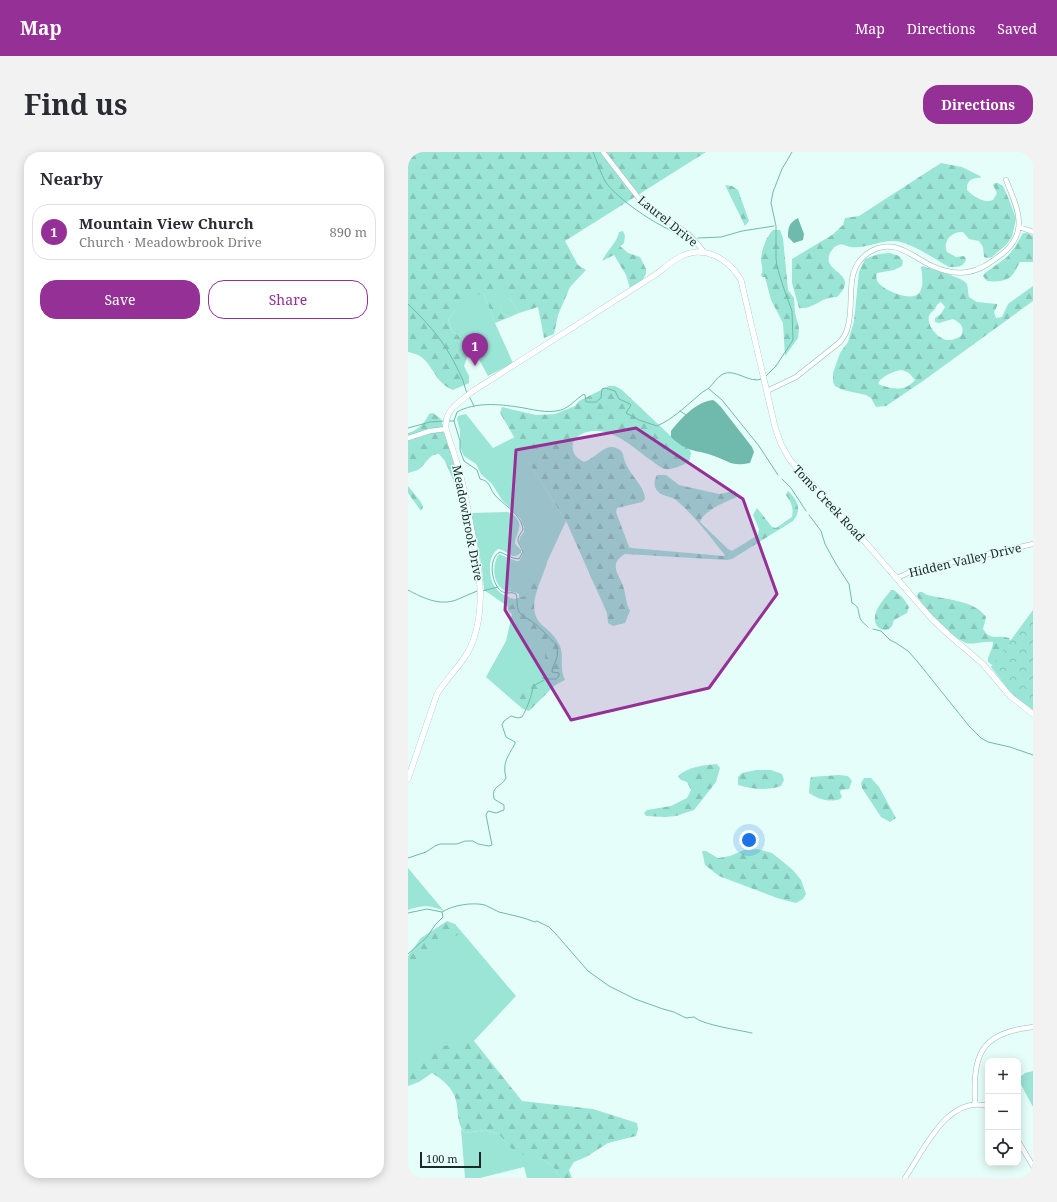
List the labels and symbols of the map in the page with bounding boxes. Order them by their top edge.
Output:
street label: Laurel Drive [635,192,701,250]
pin: 1 [462,333,488,366]
street label: Toms Creek Road [789,461,869,545]
street label: Meadowbrook Drive [448,464,488,582]
street label: Hidden Valley Drive [907,539,1023,581]
your location [739,830,759,850]
scale bar [420,1150,481,1169]

